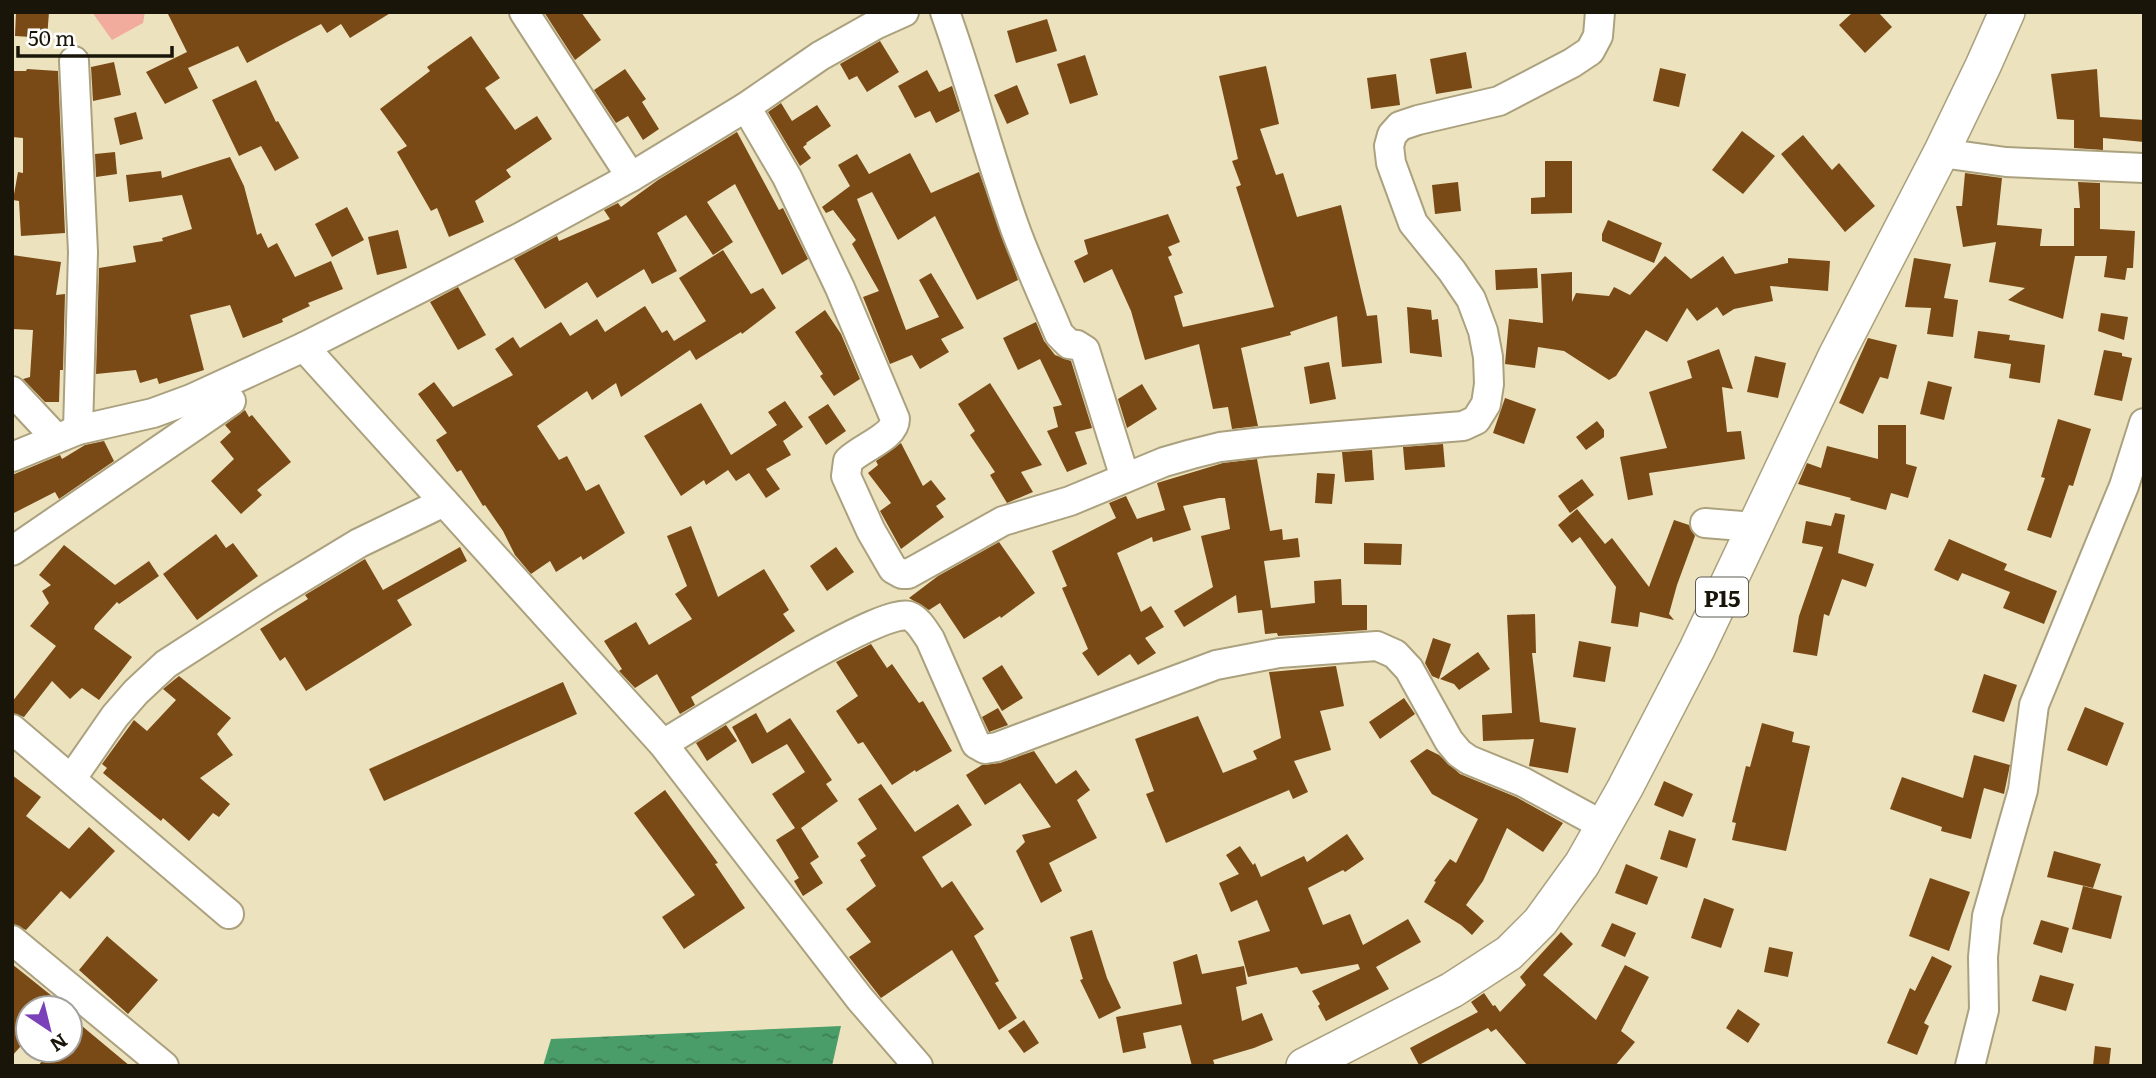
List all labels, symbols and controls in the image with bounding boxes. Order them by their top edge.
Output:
scale bar [18,14,172,58]
text: 50 m [28,21,75,52]
road number: P15 [1696,578,1748,617]
north arrow [14,994,84,1064]
text: N [45,1028,74,1060]

